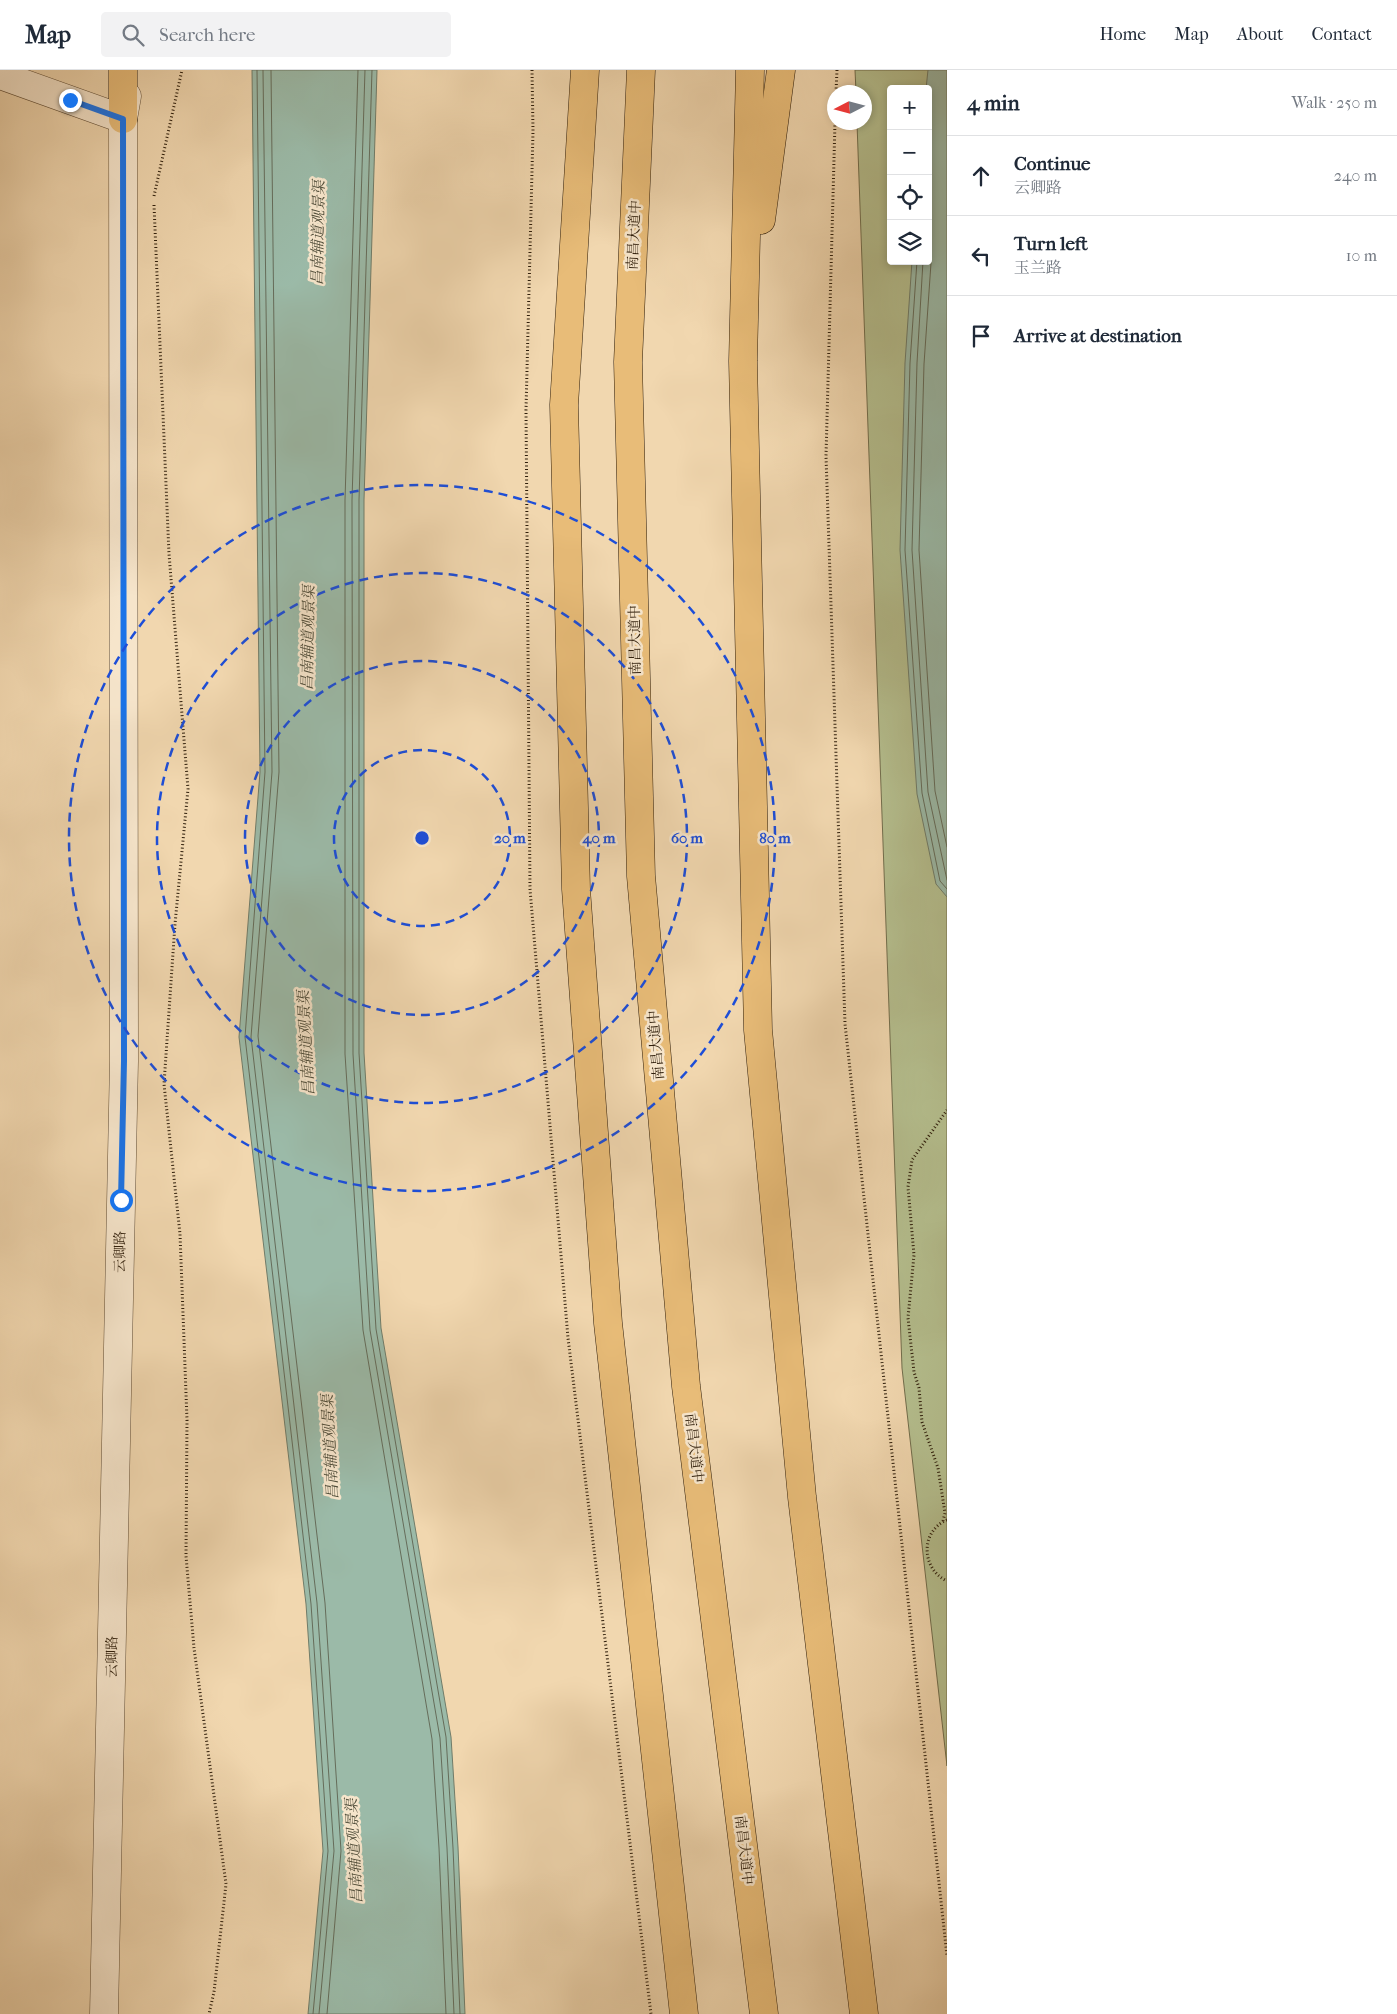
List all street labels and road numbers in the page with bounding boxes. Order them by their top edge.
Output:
street label: 南昌大道中 [624,200,644,270]
street label: 南昌大道中 [626,605,644,675]
street label: 南昌大道中 [644,1009,668,1081]
street label: 云卿路 [111,1231,129,1273]
street label: 南昌大道中 [681,1412,707,1484]
street label: 云卿路 [103,1636,121,1678]
street label: 南昌大道中 [731,1814,757,1886]

